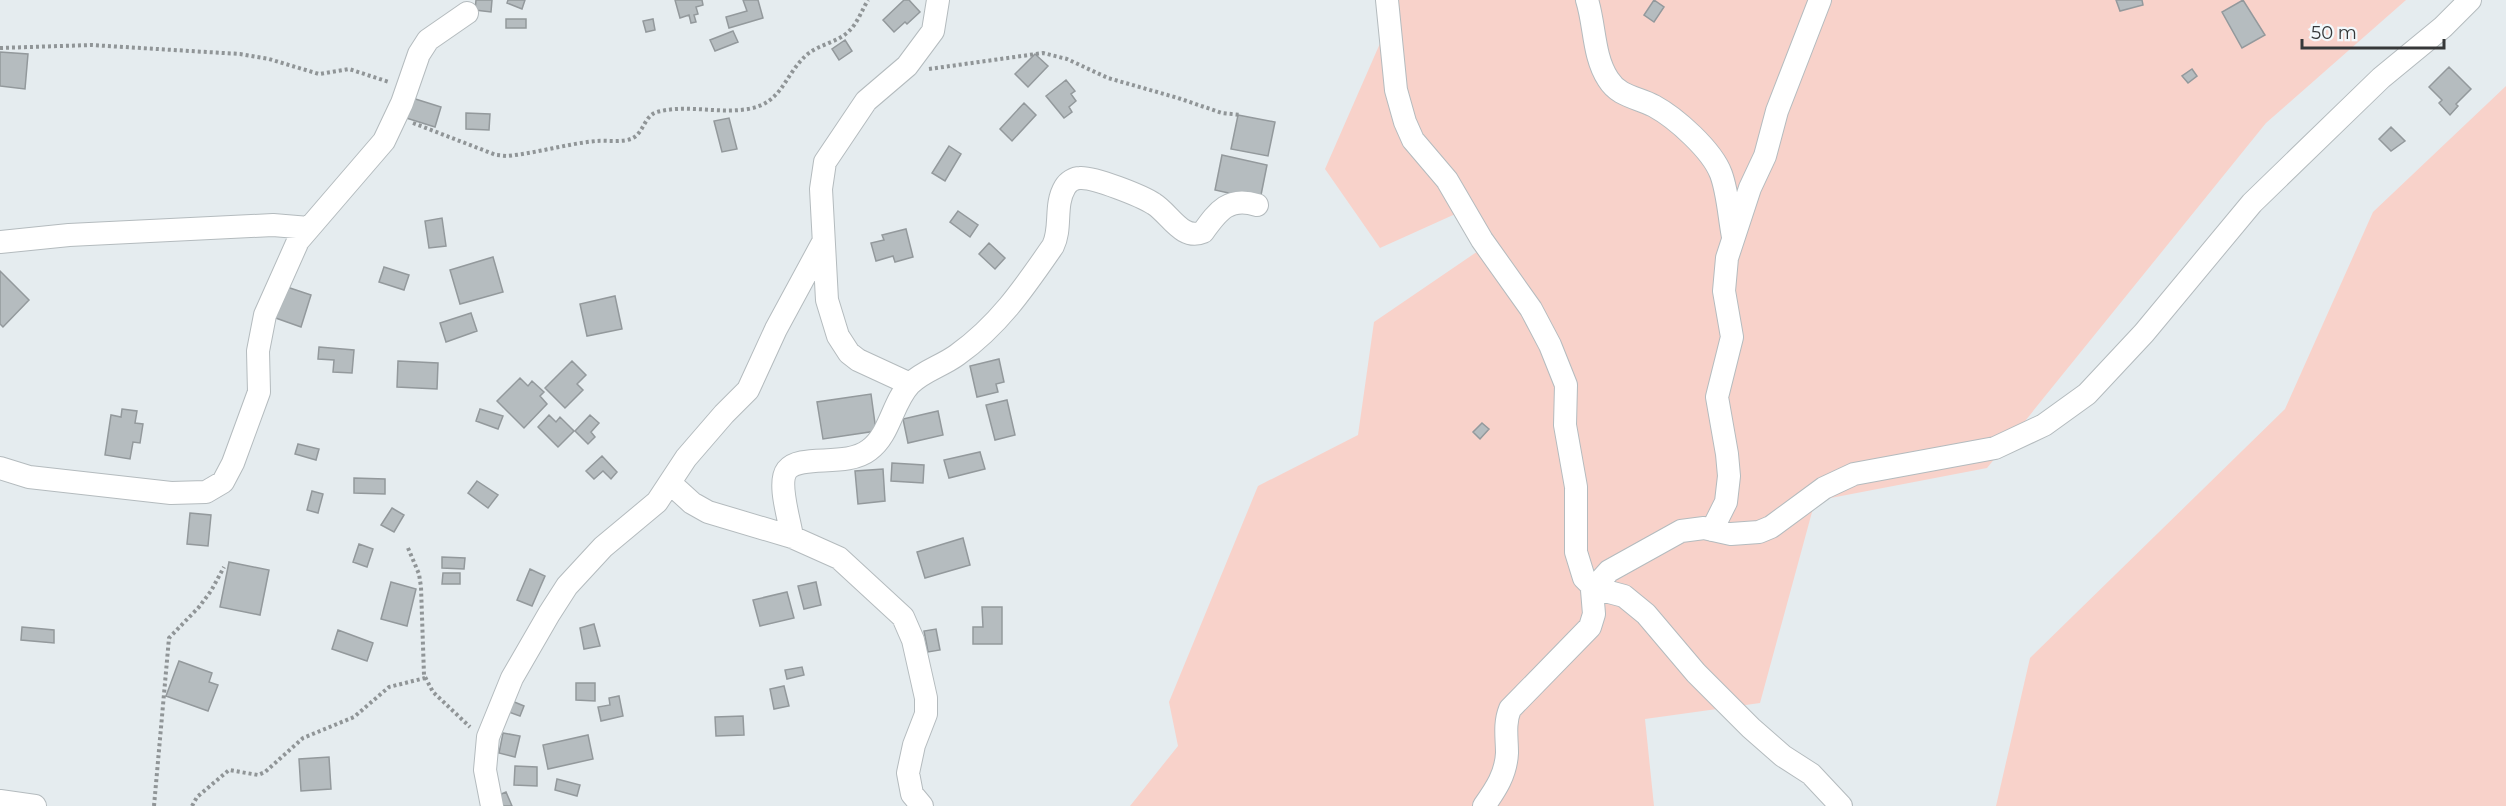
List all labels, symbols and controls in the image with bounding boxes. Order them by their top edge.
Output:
scale bar [2302,12,2444,50]
text: 50 m [2311,22,2357,44]

